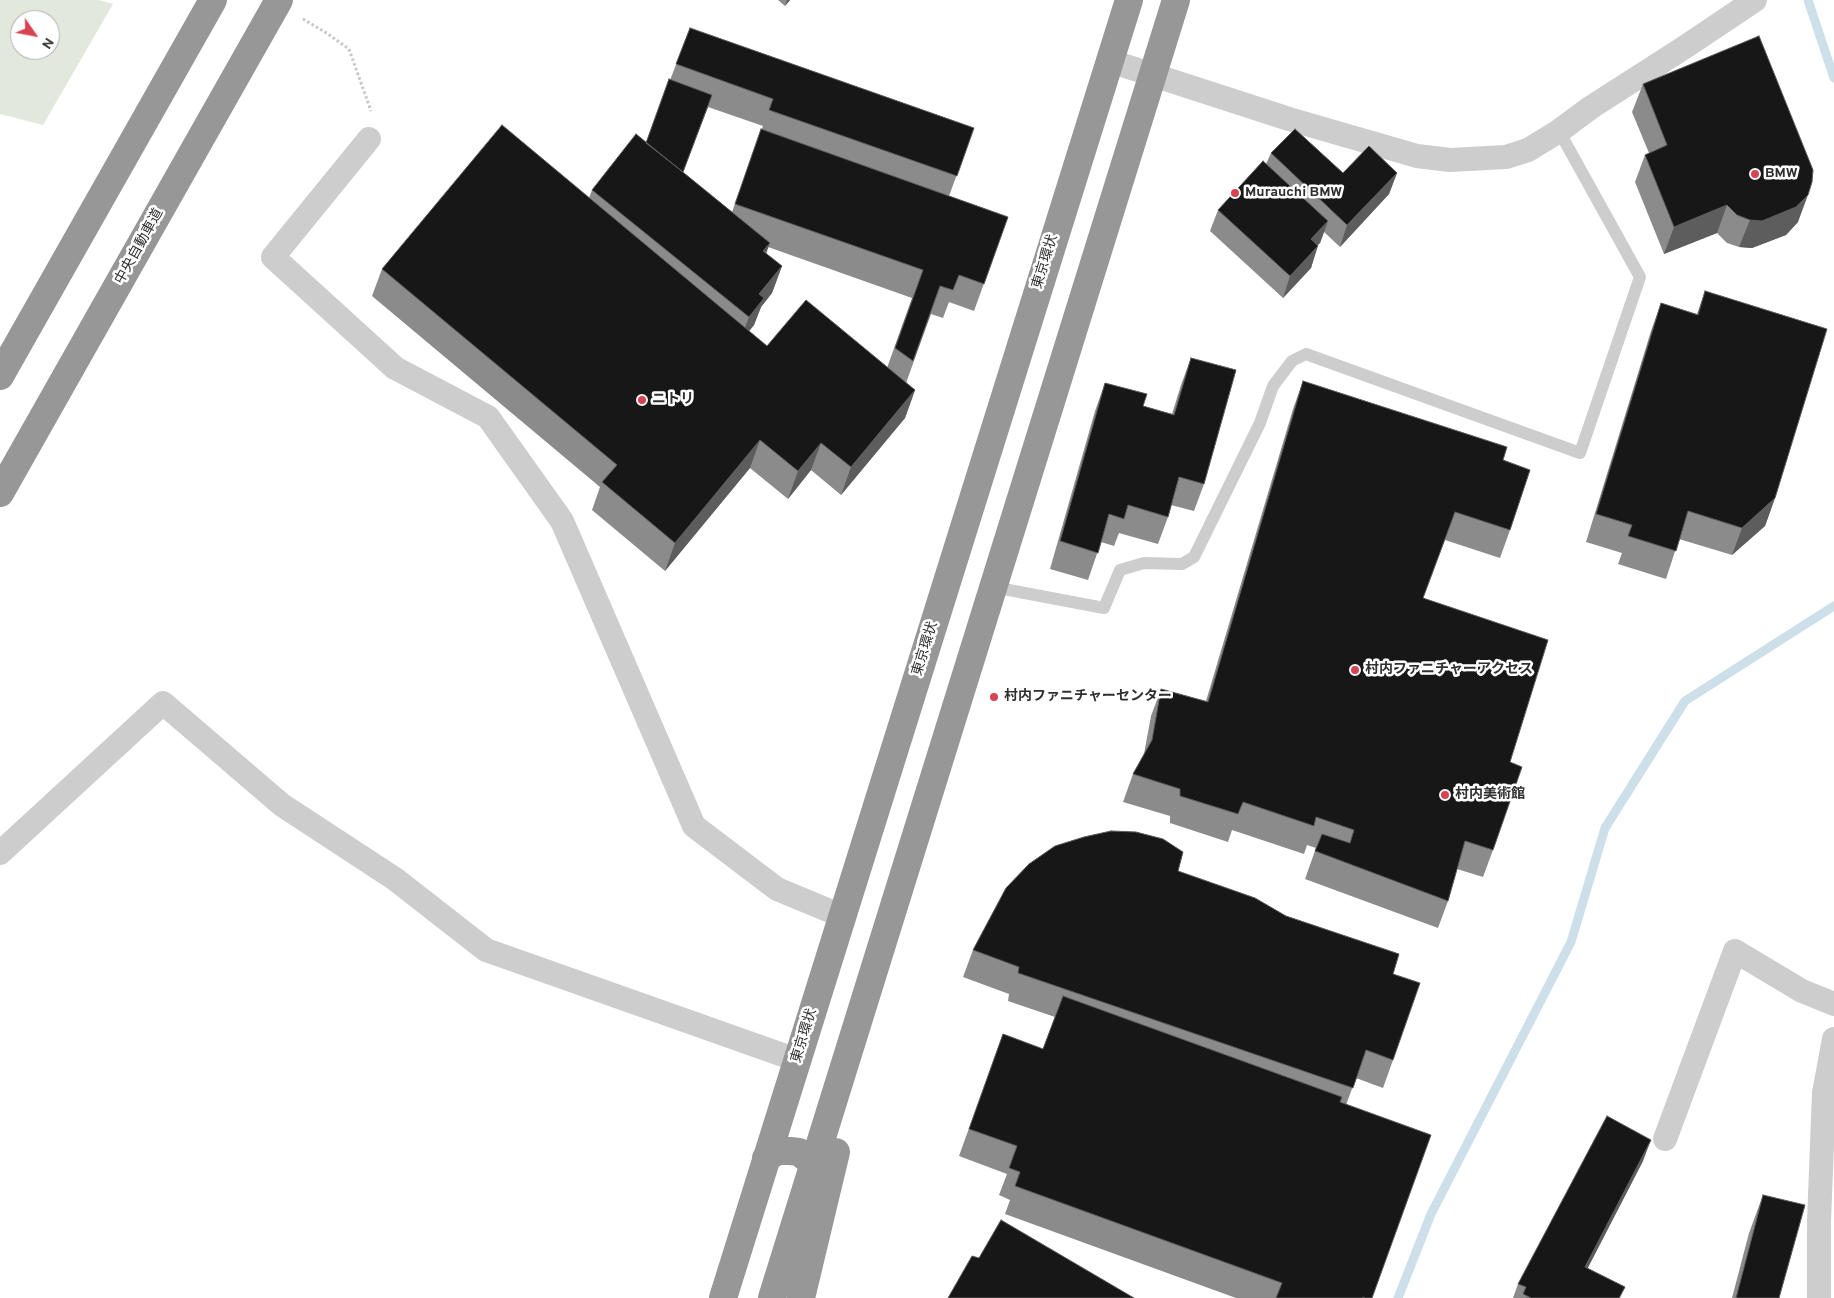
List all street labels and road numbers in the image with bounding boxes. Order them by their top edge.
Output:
street label: 中央自動車道 [112,206,168,288]
street label: 東京環状 [1030,233,1062,291]
street label: 東京環状 [910,620,942,678]
street label: 東京環状 [789,1007,821,1065]

